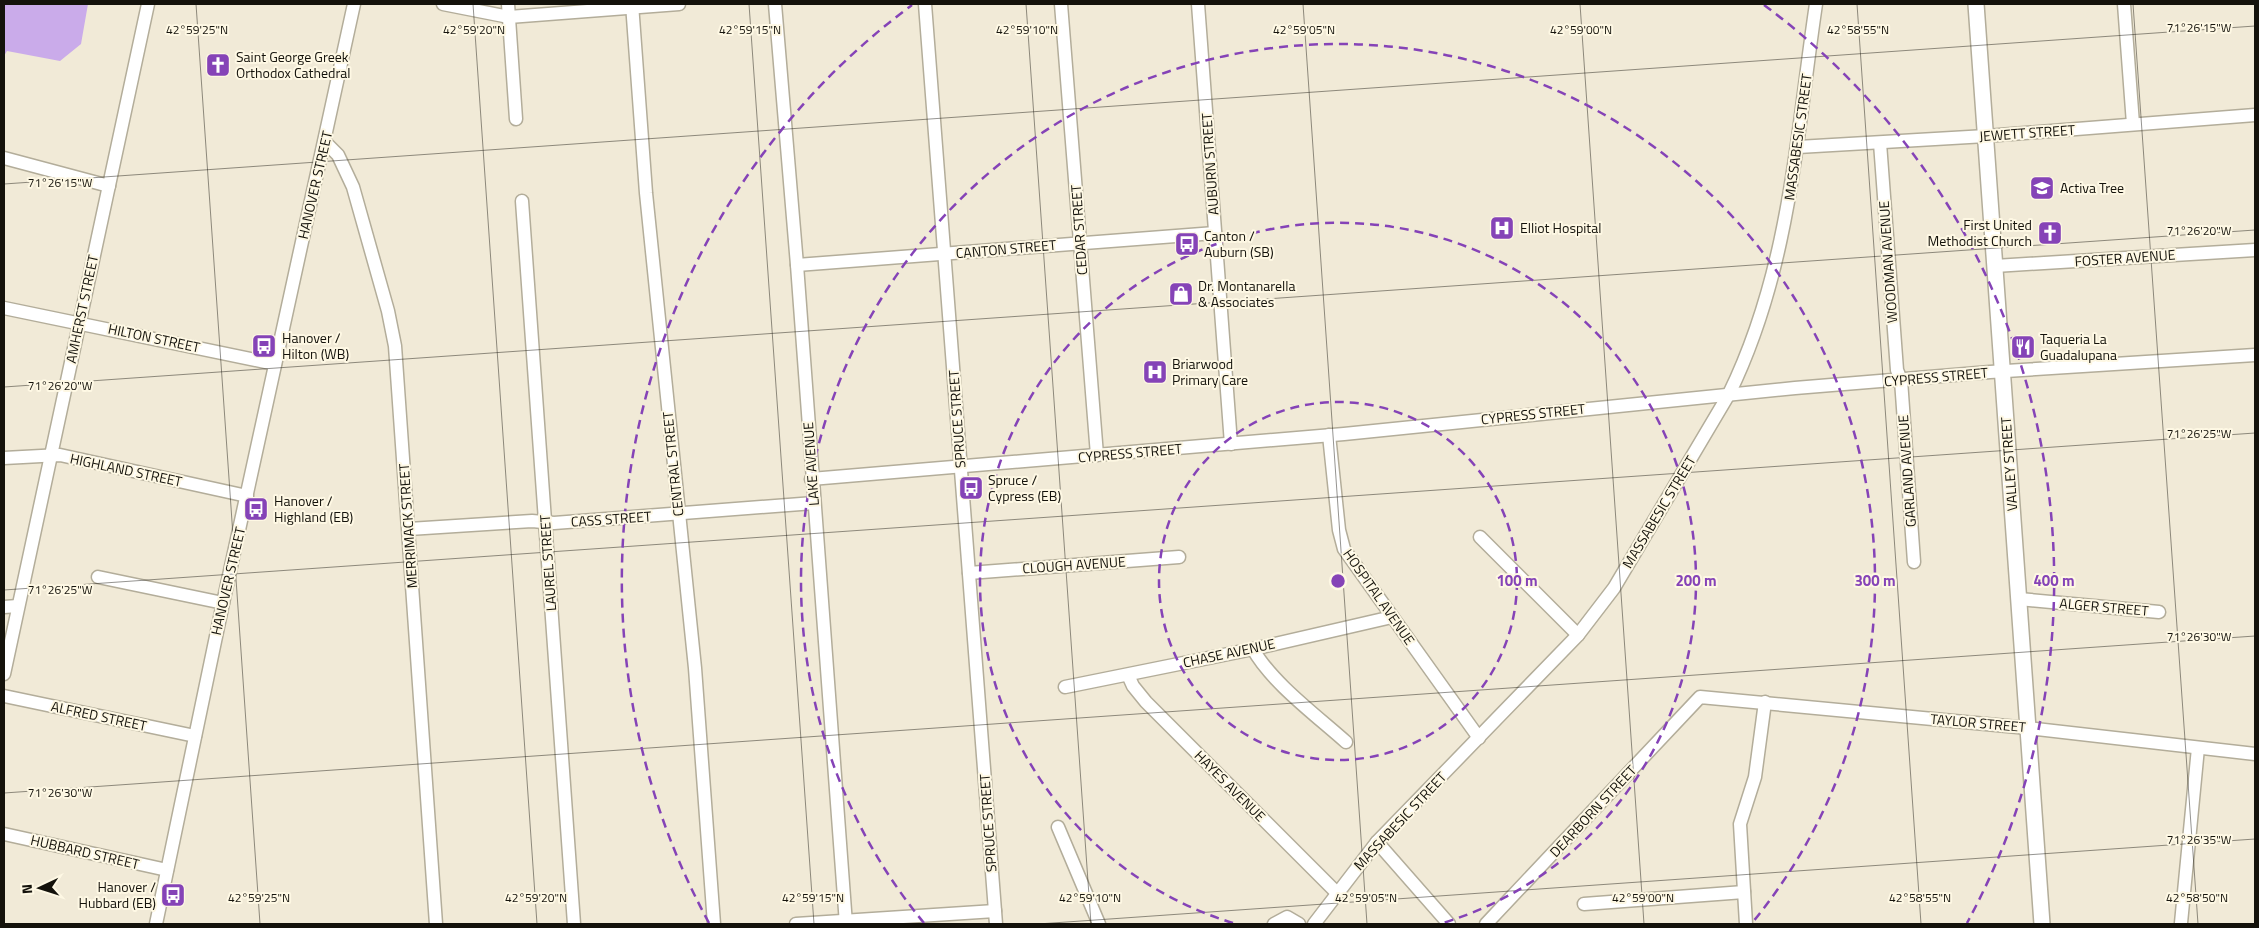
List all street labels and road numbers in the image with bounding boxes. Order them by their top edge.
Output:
street label: MASSABESIC STREET [1778,72,1817,202]
street label: AUBURN STREET [1195,112,1224,216]
street label: JEWETT STREET [1978,119,2076,146]
street label: HANOVER STREET [292,128,337,241]
street label: CEDAR STREET [1065,183,1092,276]
street label: WOODMAN AVENUE [1873,200,1902,324]
street label: CANTON STREET [955,234,1058,263]
street label: FOSTER AVENUE [2074,243,2176,271]
street label: AMHERST STREET [60,252,103,365]
street label: HILTON STREET [106,318,203,358]
street label: CYPRESS STREET [1883,361,1990,392]
street label: SPRUCE STREET [943,369,970,469]
street label: CYPRESS STREET [1480,398,1587,429]
street label: CENTRAL STREET [656,410,688,517]
street label: GARLAND AVENUE [1892,414,1921,528]
street label: VALLEY STREET [1995,416,2022,512]
street label: LAKE AVENUE [797,421,824,507]
street label: CYPRESS STREET [1077,437,1184,468]
street label: HIGHLAND STREET [68,447,185,492]
street label: MASSABESIC STREET [1617,451,1701,572]
street label: MERRIMACK STREET [393,462,422,589]
street label: CASS STREET [570,505,653,532]
street label: LAUREL STREET [534,514,561,612]
street label: HANOVER STREET [205,524,250,637]
street label: HOSPITAL AVENUE [1338,544,1421,649]
street label: CLOUGH AVENUE [1022,550,1127,579]
street label: ALGER STREET [2059,592,2150,621]
street label: CHASE AVENUE [1181,632,1277,673]
street label: ALFRED STREET [49,695,149,736]
street label: TAYLOR STREET [1929,708,2027,737]
street label: HAYES AVENUE [1190,745,1271,826]
street label: DEARBORN STREET [1544,759,1641,861]
street label: MASSABESIC STREET [1348,766,1451,875]
street label: SPRUCE STREET [974,773,1001,873]
street label: HUBBARD STREET [29,829,142,874]

